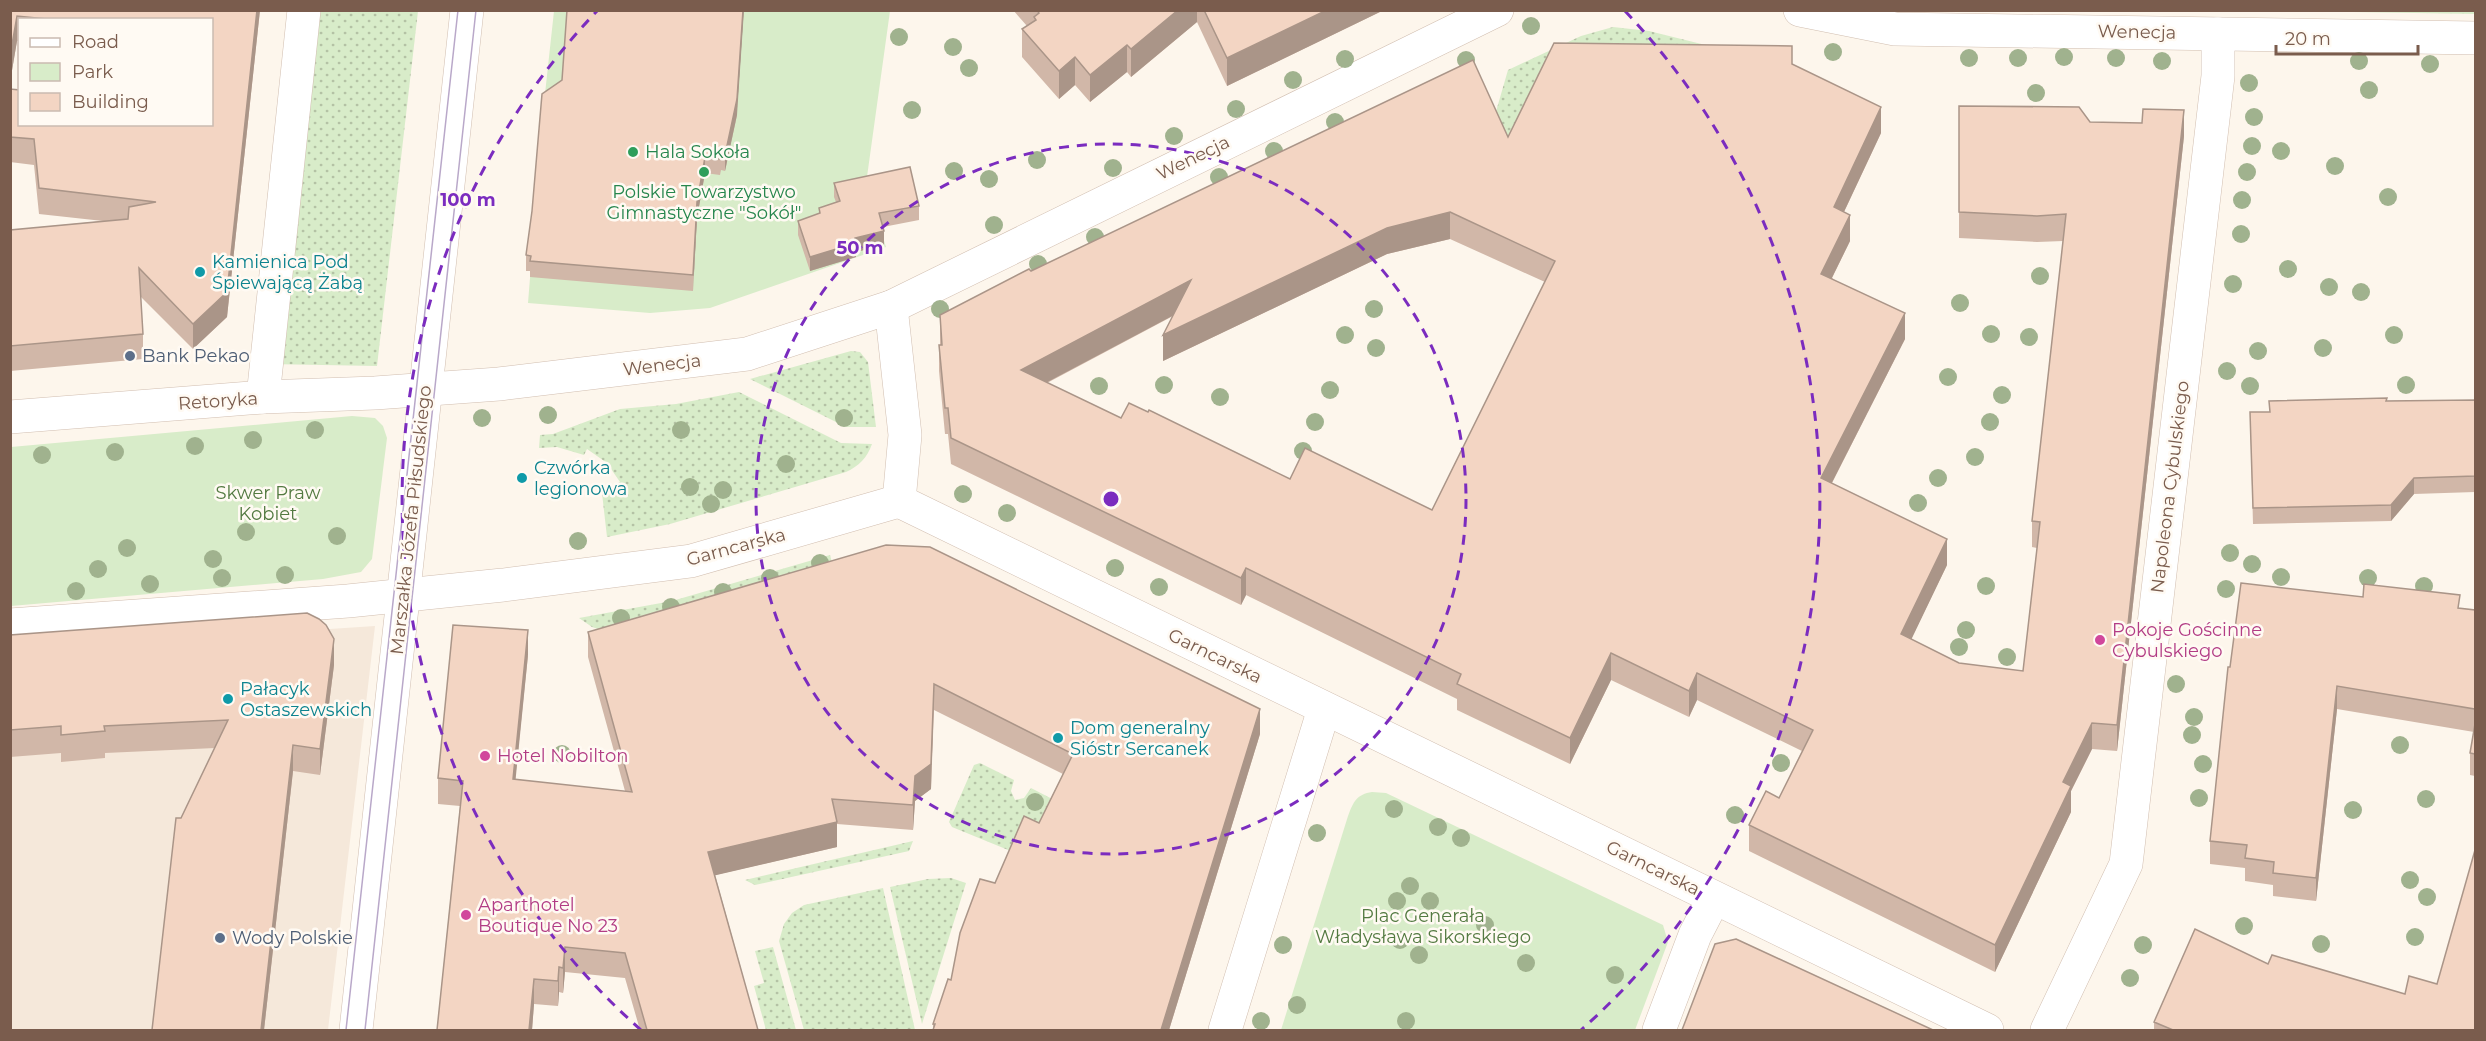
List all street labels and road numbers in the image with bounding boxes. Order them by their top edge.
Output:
street label: Wenecja [2098,20,2176,44]
street label: Wenecja [1153,131,1233,185]
street label: Wenecja [622,349,702,381]
street label: Napoleona Cybulskiego [2146,380,2194,594]
street label: Marszałka Józefa Piłsudskiego [386,384,436,656]
street label: Retoryka [177,387,259,415]
street label: Garncarska [684,523,788,571]
street label: Garncarska [1164,624,1266,688]
street label: Garncarska [1602,836,1704,900]

